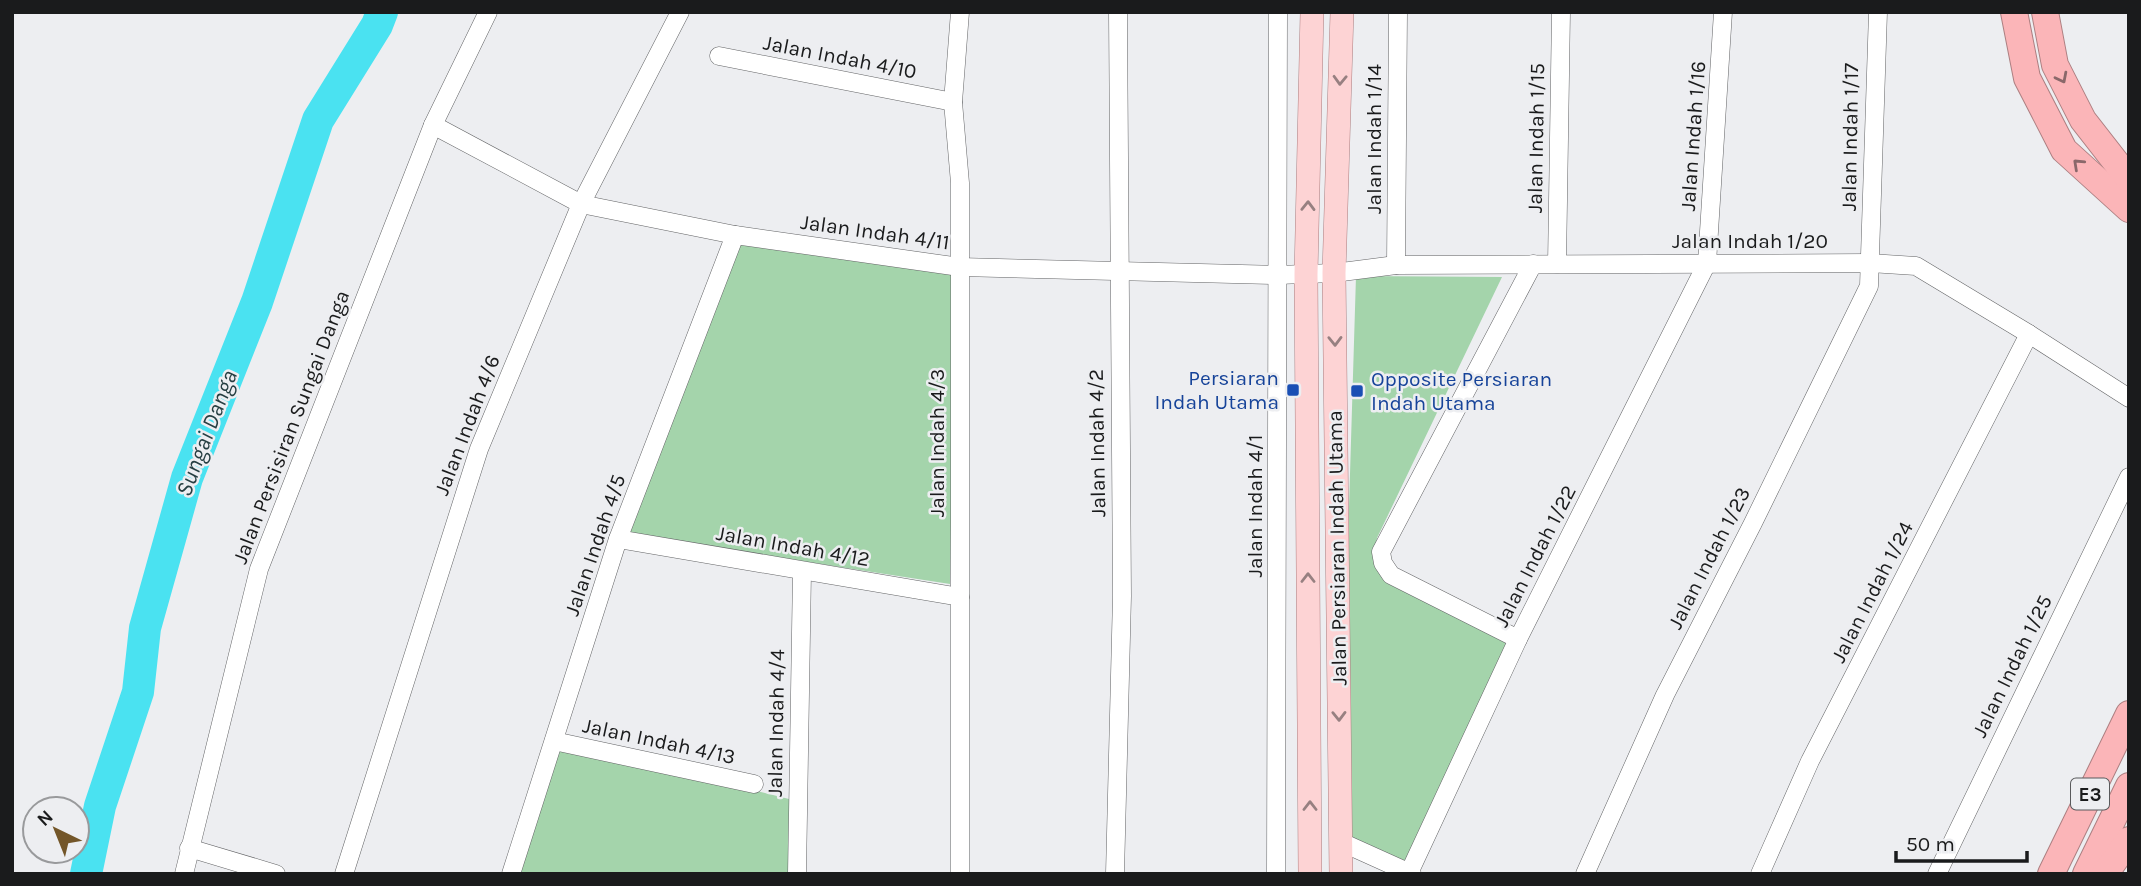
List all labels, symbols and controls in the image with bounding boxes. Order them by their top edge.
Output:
street label: Jalan Indah 4/10 [761,30,919,84]
street label: Jalan Indah 1/16 [1676,60,1710,212]
street label: Jalan Indah 1/15 [1523,63,1549,213]
street label: Jalan Indah 1/17 [1837,63,1863,211]
street label: Jalan Indah 1/14 [1362,64,1386,214]
one-way arrow [2053,71,2067,83]
one-way arrow [1332,76,1348,86]
one-way arrow [2073,159,2086,172]
one-way arrow [1300,200,1316,211]
street label: Jalan Indah 4/11 [799,210,951,254]
street label: Jalan Indah 1/20 [1672,229,1828,253]
street label: Jalan Persisiran Sungai Danga [228,287,354,567]
one-way arrow [1327,337,1343,347]
street label: Jalan Indah 4/6 [429,352,505,498]
water label: Sungai Danga [170,366,243,500]
place label: Persiaran Indah Utama [1154,366,1279,414]
place label: Opposite Persiaran Indah Utama [1371,367,1552,415]
street label: Jalan Indah 4/3 [925,369,949,517]
street label: Jalan Indah 4/2 [1084,369,1110,517]
marker: Persiaran Indah Utama [1285,382,1301,398]
marker: Opposite Persiaran Indah Utama [1349,383,1365,399]
street label: Jalan Persiaran Indah Utama [1323,410,1351,686]
street label: Jalan Indah 4/1 [1243,434,1267,578]
street label: Jalan Indah 4/5 [560,471,630,619]
street label: Jalan Indah 1/22 [1489,481,1581,631]
street label: Jalan Indah 1/23 [1663,483,1755,633]
street label: Jalan Indah 1/24 [1826,517,1918,667]
street label: Jalan Indah 4/12 [714,521,872,571]
one-way arrow [1300,572,1316,583]
street label: Jalan Indah 1/25 [1967,591,2057,741]
street label: Jalan Indah 4/4 [763,649,789,797]
one-way arrow [1331,711,1347,722]
street label: Jalan Indah 4/13 [580,713,738,769]
road number: E3 [2071,778,2109,810]
north arrow [21,795,91,865]
one-way arrow [1302,800,1318,810]
text: N [33,806,58,831]
scale bar [1896,820,2027,864]
text: 50 m [1906,832,1955,856]

